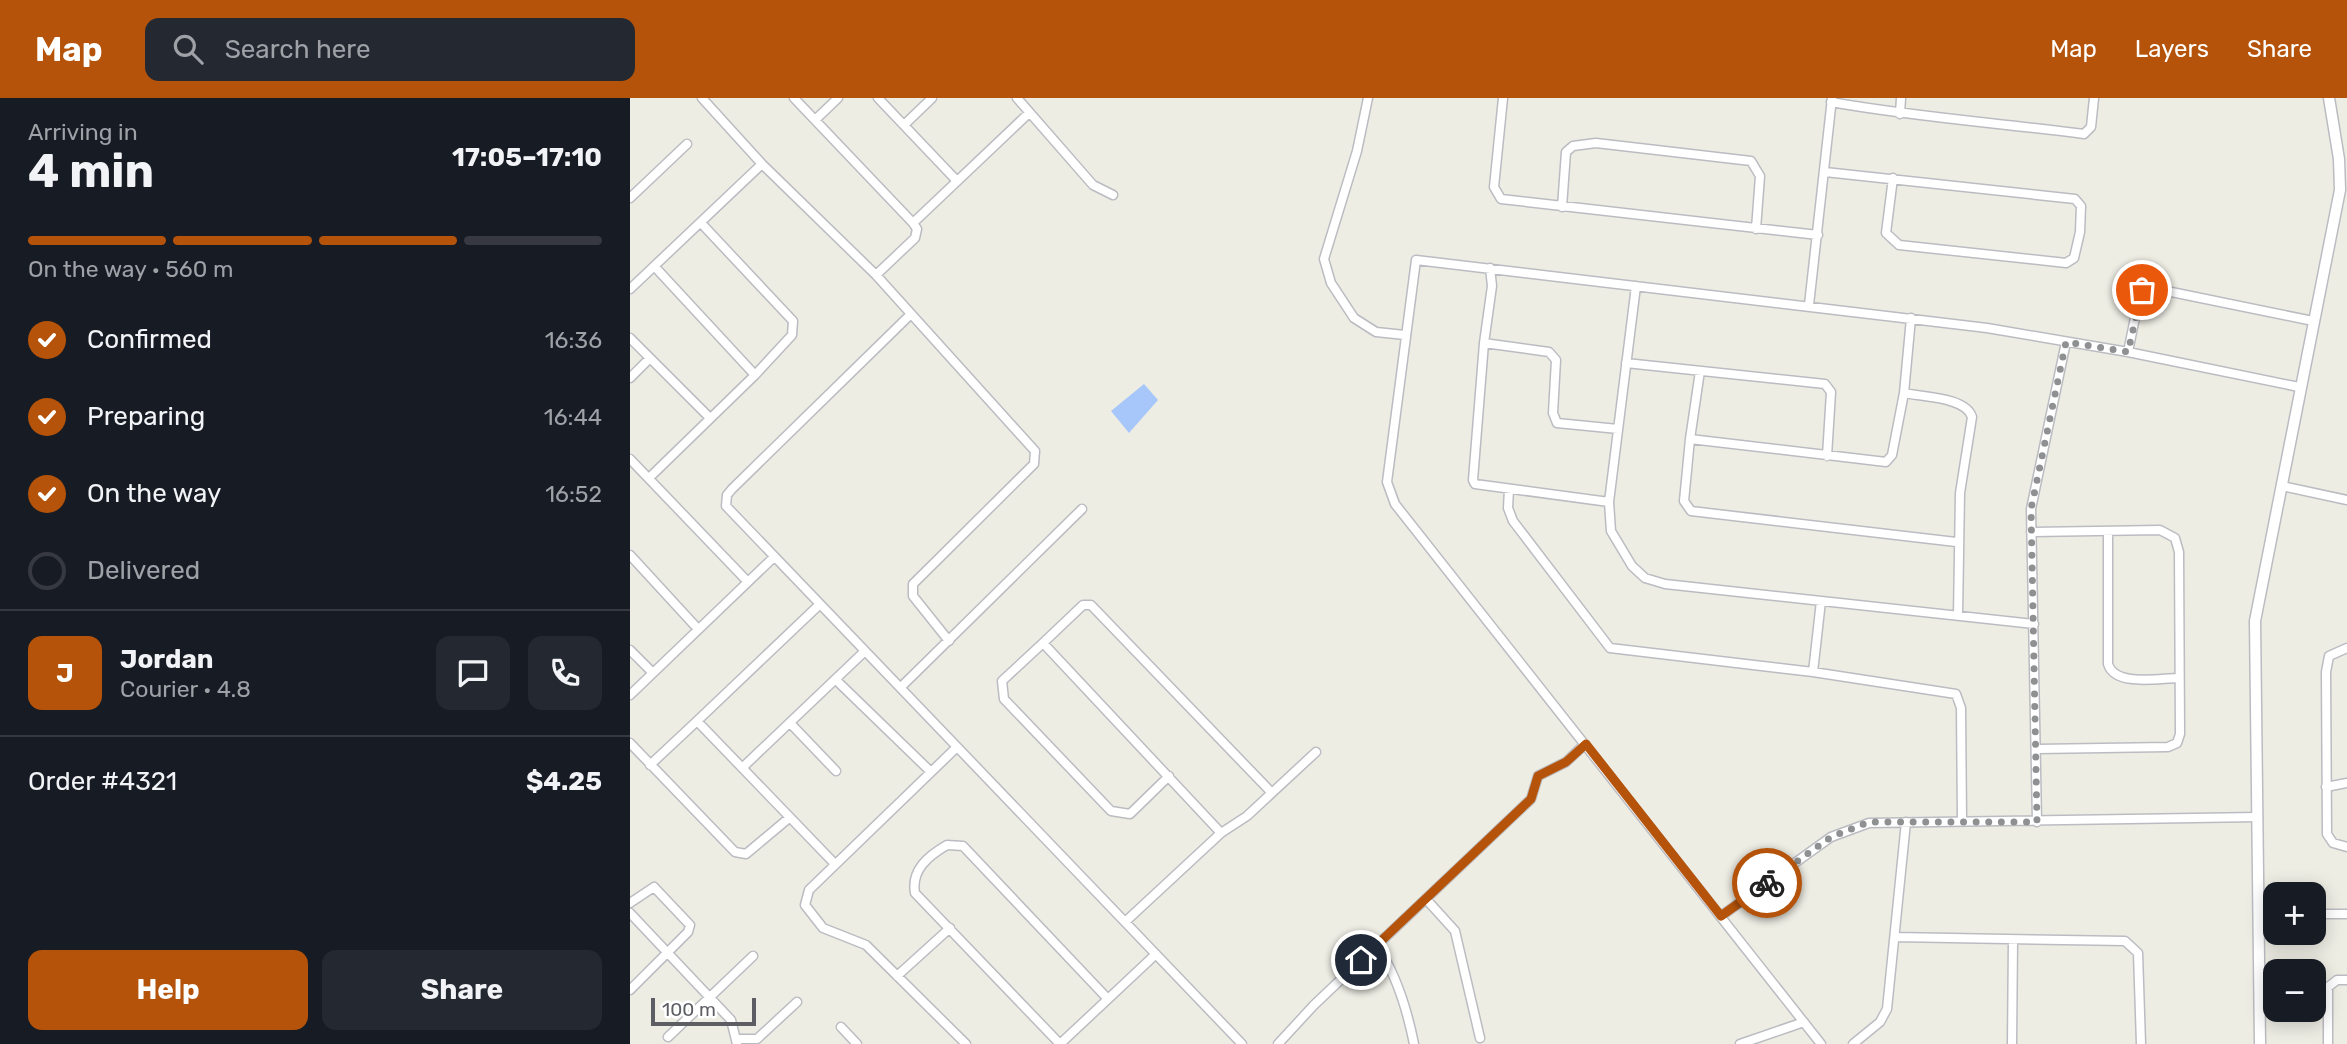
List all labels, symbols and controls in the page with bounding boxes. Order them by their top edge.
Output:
search box [145,18,635,81]
text: Map [35,30,103,69]
icon: search [169,30,207,68]
text: Search here [225,34,370,65]
text: Map [2050,35,2097,63]
text: Layers [2135,35,2209,63]
text: Share [2247,35,2312,63]
text: Arriving in [28,118,138,146]
text: 17:05–17:10 [452,142,602,173]
text: 4 min [28,144,154,199]
text: On the way · 560 m [28,255,233,283]
pin [2112,260,2172,320]
icon: bag [2123,271,2161,309]
icon: check [28,321,66,359]
text: Confirmed [87,324,212,355]
text: 16:36 [545,326,602,354]
icon: check [28,398,66,436]
text: Preparing [87,401,205,432]
text: 16:44 [544,403,602,431]
icon: check [28,475,66,513]
text: On the way [87,478,221,509]
text: 16:52 [545,480,602,508]
text: Delivered [87,555,200,586]
button: chat [436,636,510,710]
button: phone [528,636,602,710]
text: Jordan [120,644,213,675]
text: J [56,658,74,689]
text: Courier · 4.8 [120,675,251,703]
text: Order #4321 [28,766,177,797]
text: $4.25 [526,766,602,797]
courier [1732,848,1802,918]
icon: bike [1748,864,1786,902]
map controls [2263,882,2326,1022]
button: + [2263,882,2326,945]
pin [1331,930,1391,990]
icon: home [1342,941,1380,979]
button: Help [28,950,308,1030]
button: Share [322,950,602,1030]
button: − [2263,959,2326,1022]
scale bar [651,995,756,1027]
text: 100 m [662,998,716,1021]

